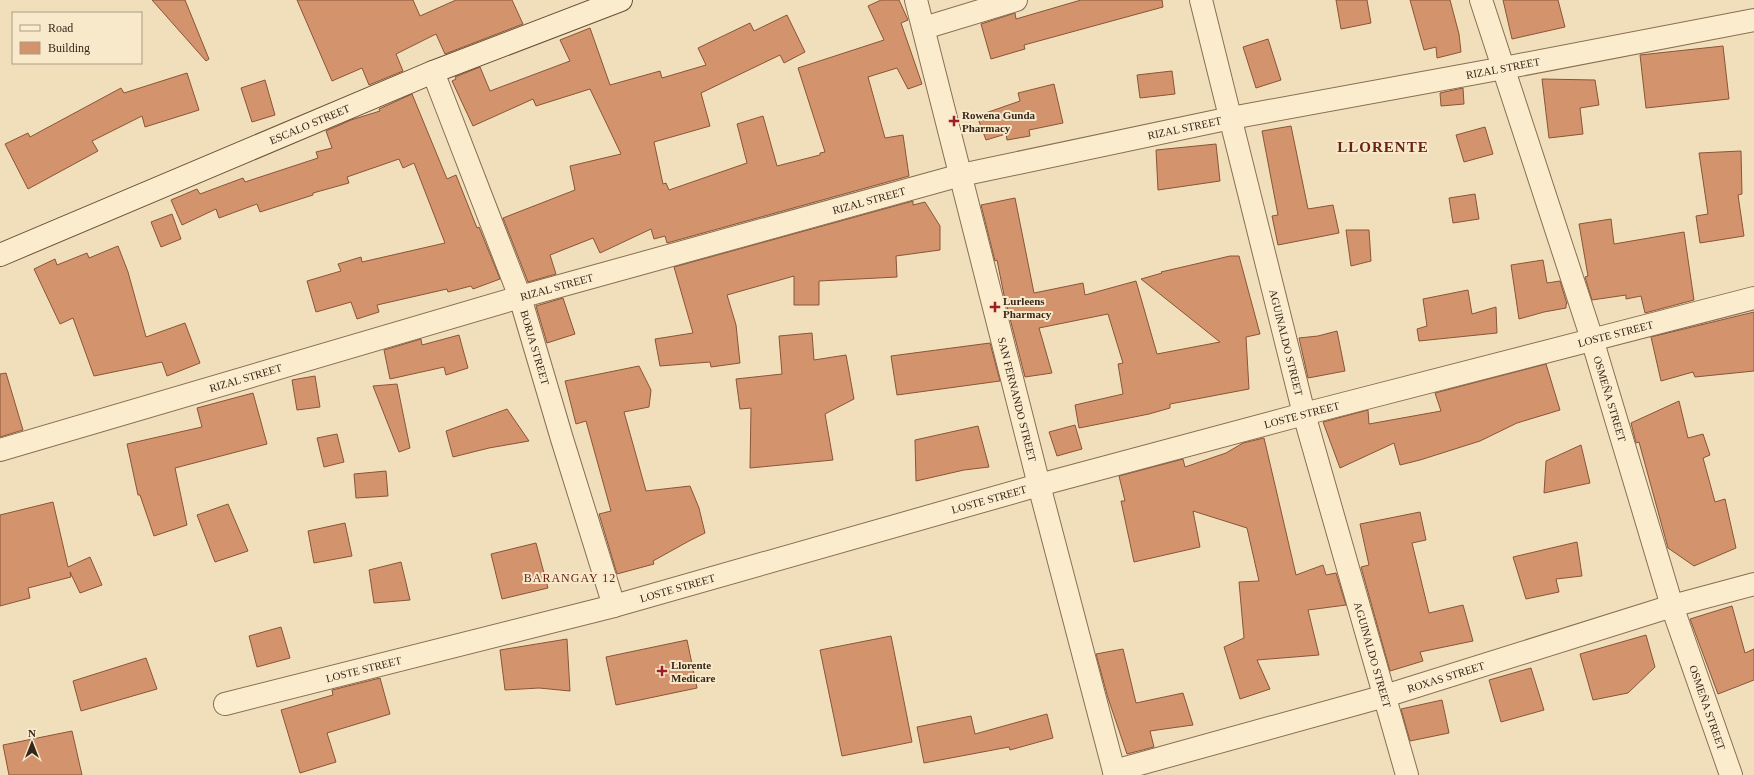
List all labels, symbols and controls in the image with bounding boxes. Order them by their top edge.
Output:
legend [12,12,142,64]
text: Road [48,21,73,35]
text: Building [48,41,90,55]
street label: RIZAL STREET [1465,55,1541,81]
street label: ESCALO STREET [268,102,352,146]
place label: Rowena Gunda Pharmacy [962,109,1036,134]
street label: RIZAL STREET [1146,114,1223,141]
marker: Rowena Gunda Pharmacy [949,116,959,126]
district label: LLORENTE [1337,139,1429,155]
street label: RIZAL STREET [831,185,907,216]
street label: RIZAL STREET [519,271,595,303]
street label: AGUINALDO STREET [1267,288,1305,397]
place label: Lurleens Pharmacy [1003,295,1052,320]
marker: Lurleens Pharmacy [990,302,1000,312]
street label: BORJA STREET [518,309,552,387]
street label: LOSTE STREET [1576,318,1655,349]
street label: SAN FERNANDO STREET [996,336,1039,463]
street label: OSMEÑA STREET [1591,354,1628,443]
street label: RIZAL STREET [208,361,284,394]
street label: LOSTE STREET [1263,399,1341,430]
street label: LOSTE STREET [950,483,1028,516]
district label: BARANGAY 12 [524,571,616,585]
street label: LOSTE STREET [638,572,716,604]
street label: AGUINALDO STREET [1352,601,1394,709]
street label: LOSTE STREET [325,654,403,684]
place label: Llorente Medicare [671,659,716,684]
street label: ROXAS STREET [1406,659,1486,695]
street label: OSMEÑA STREET [1687,664,1728,752]
marker: Llorente Medicare [656,665,668,677]
north arrow [12,723,52,763]
text: N [28,727,36,739]

